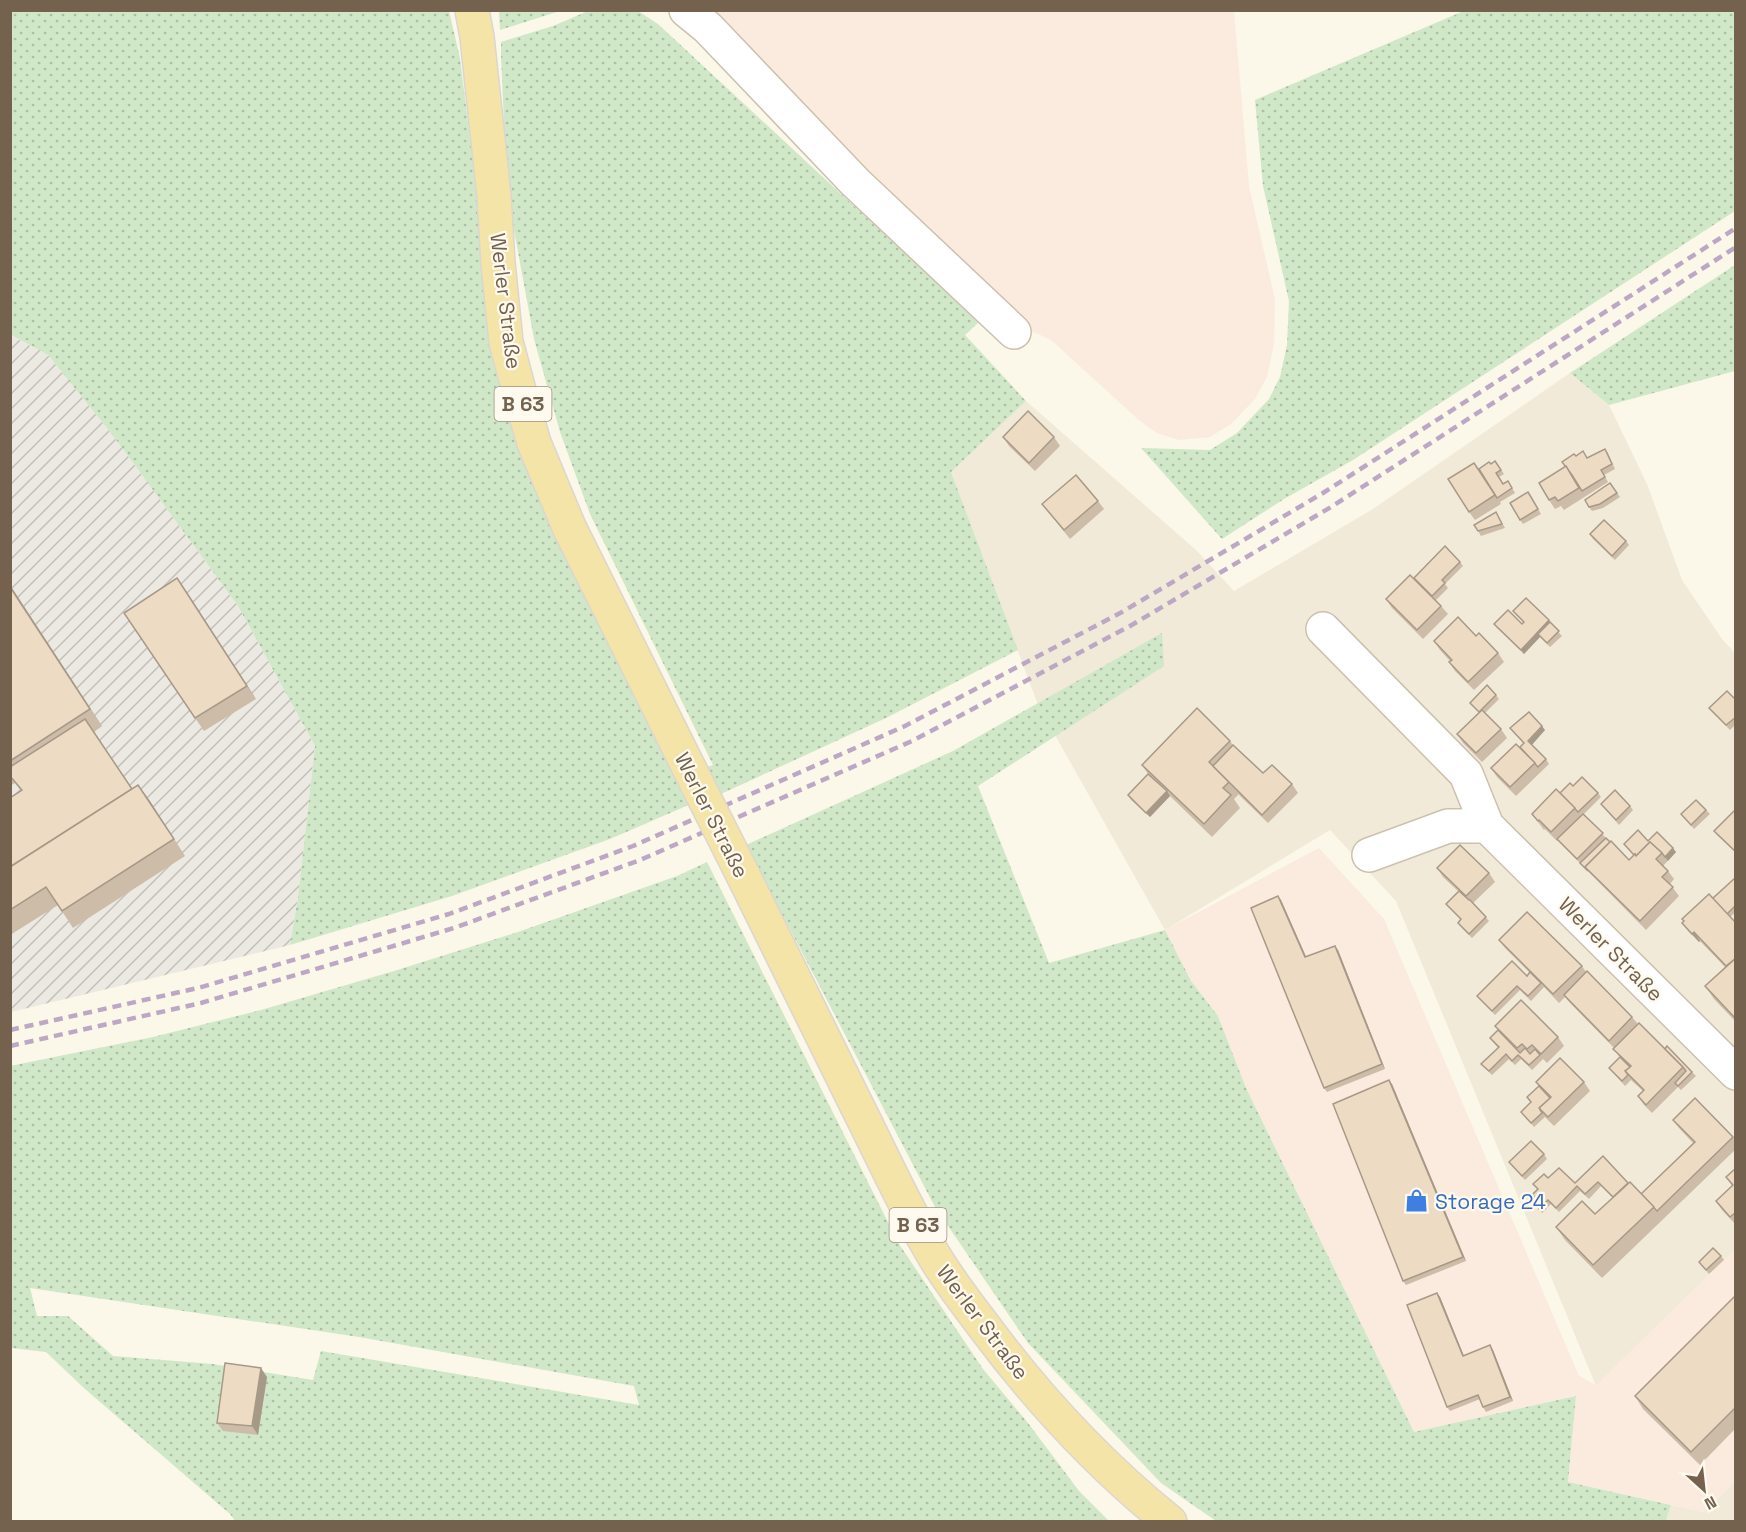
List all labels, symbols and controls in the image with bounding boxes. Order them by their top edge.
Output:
street label: Werler Straße [484,231,528,371]
road number: B 63 [494,387,552,421]
street label: Werler Straße [669,748,755,882]
street label: Werler Straße [1553,891,1669,1007]
shop icon: Storage 24 [1404,1188,1430,1214]
place label: Storage 24 [1435,1188,1546,1215]
road number: B 63 [890,1208,946,1242]
street label: Werler Straße [931,1259,1035,1385]
north arrow [1674,1460,1734,1520]
text: N [1701,1491,1720,1515]

